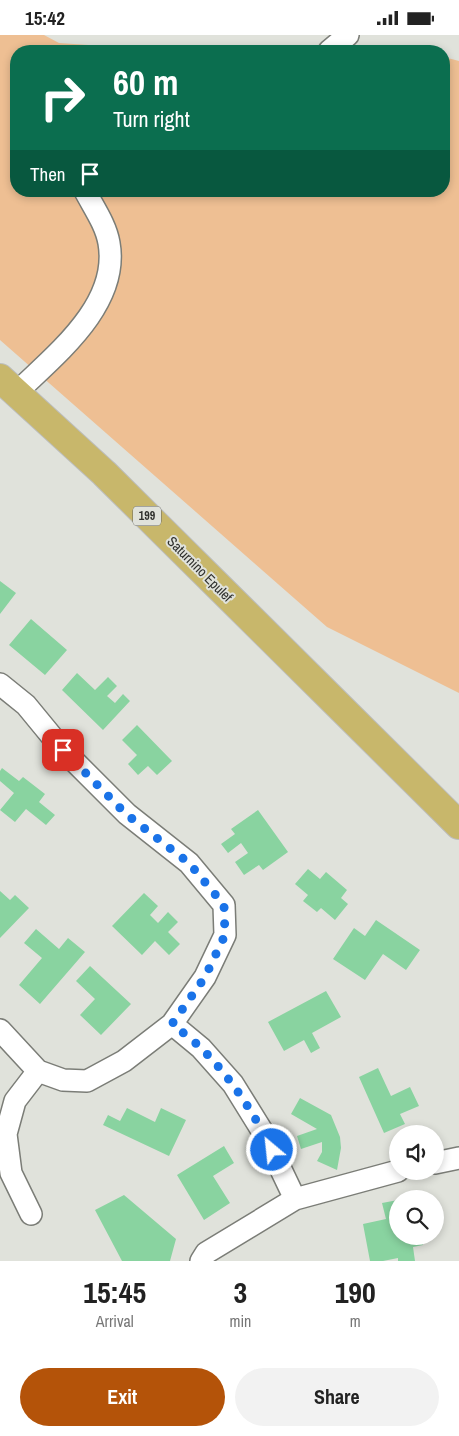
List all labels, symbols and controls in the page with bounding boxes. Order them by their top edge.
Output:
text: 15:42 [25,5,65,31]
text: 60 m [113,59,178,106]
icon: right [30,65,95,130]
text: Turn right [113,104,190,134]
icon: arrive [76,160,104,188]
text: Then [30,161,66,187]
road number: 199 [133,507,161,526]
street label: Saturnino Epulef [163,532,237,606]
pin [42,729,84,771]
icon: arrive [49,736,77,764]
position arrow [245,1123,297,1175]
map controls [389,1125,444,1245]
button: sound [389,1125,444,1180]
button: search [389,1190,444,1245]
text: 15:45 [83,1272,146,1312]
text: 3 [234,1272,247,1312]
text: 190 [335,1272,376,1312]
text: Arrival [96,1310,134,1332]
text: min [229,1310,251,1332]
text: m [350,1310,361,1332]
button: Exit [20,1368,225,1426]
button: Share [235,1368,439,1426]

